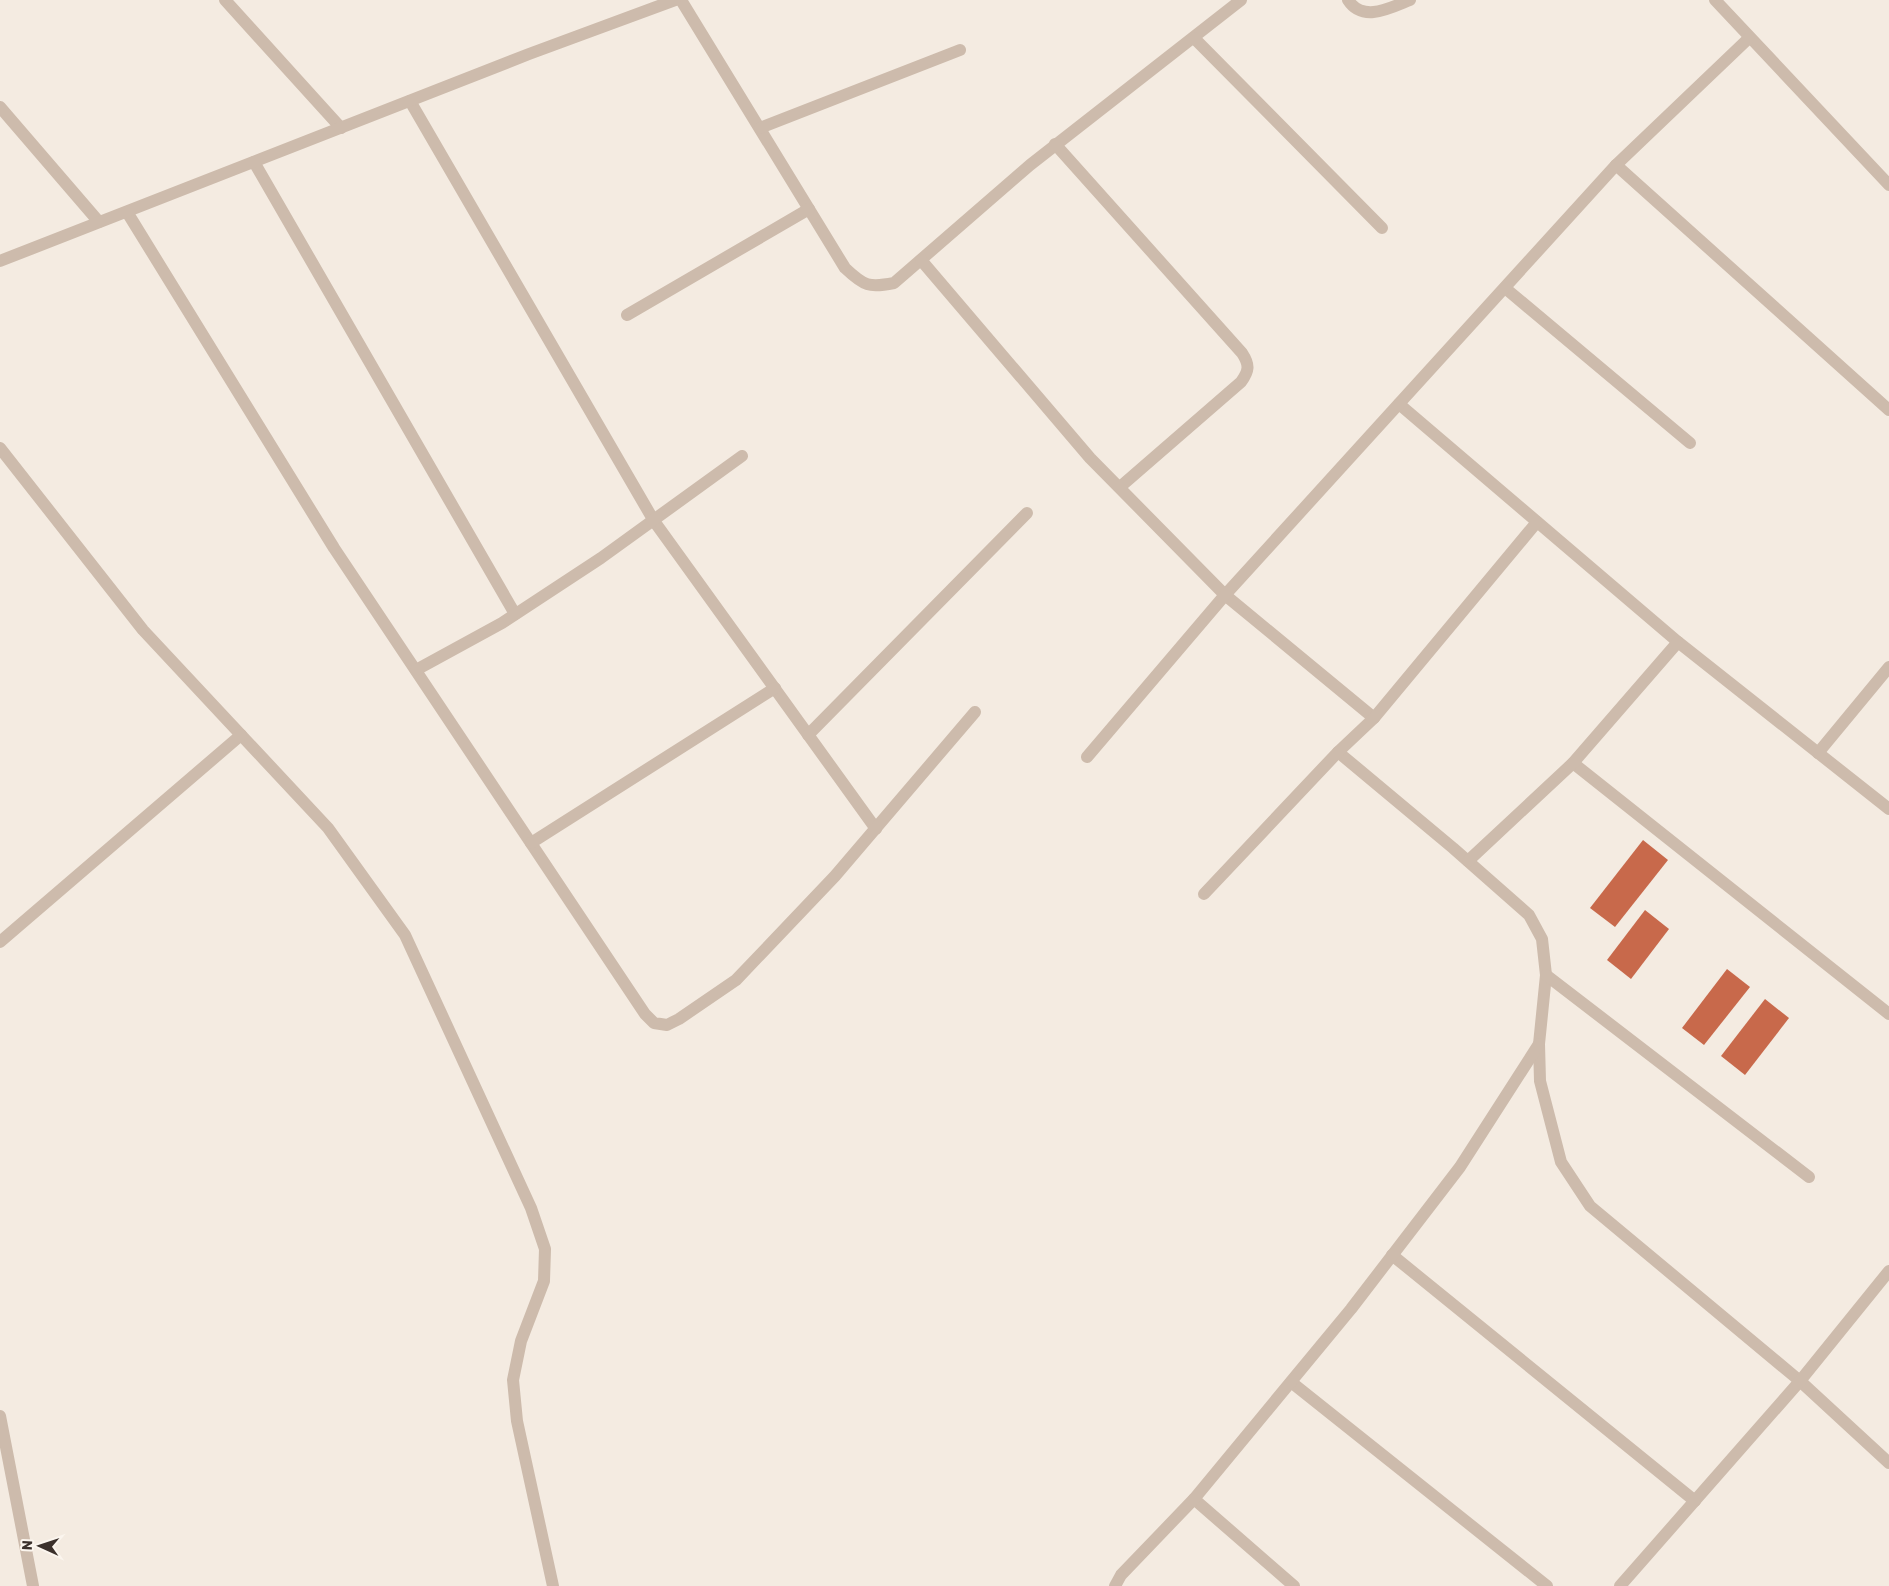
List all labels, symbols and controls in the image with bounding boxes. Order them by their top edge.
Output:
north arrow [15,1521,65,1571]
text: N [19,1540,36,1551]

